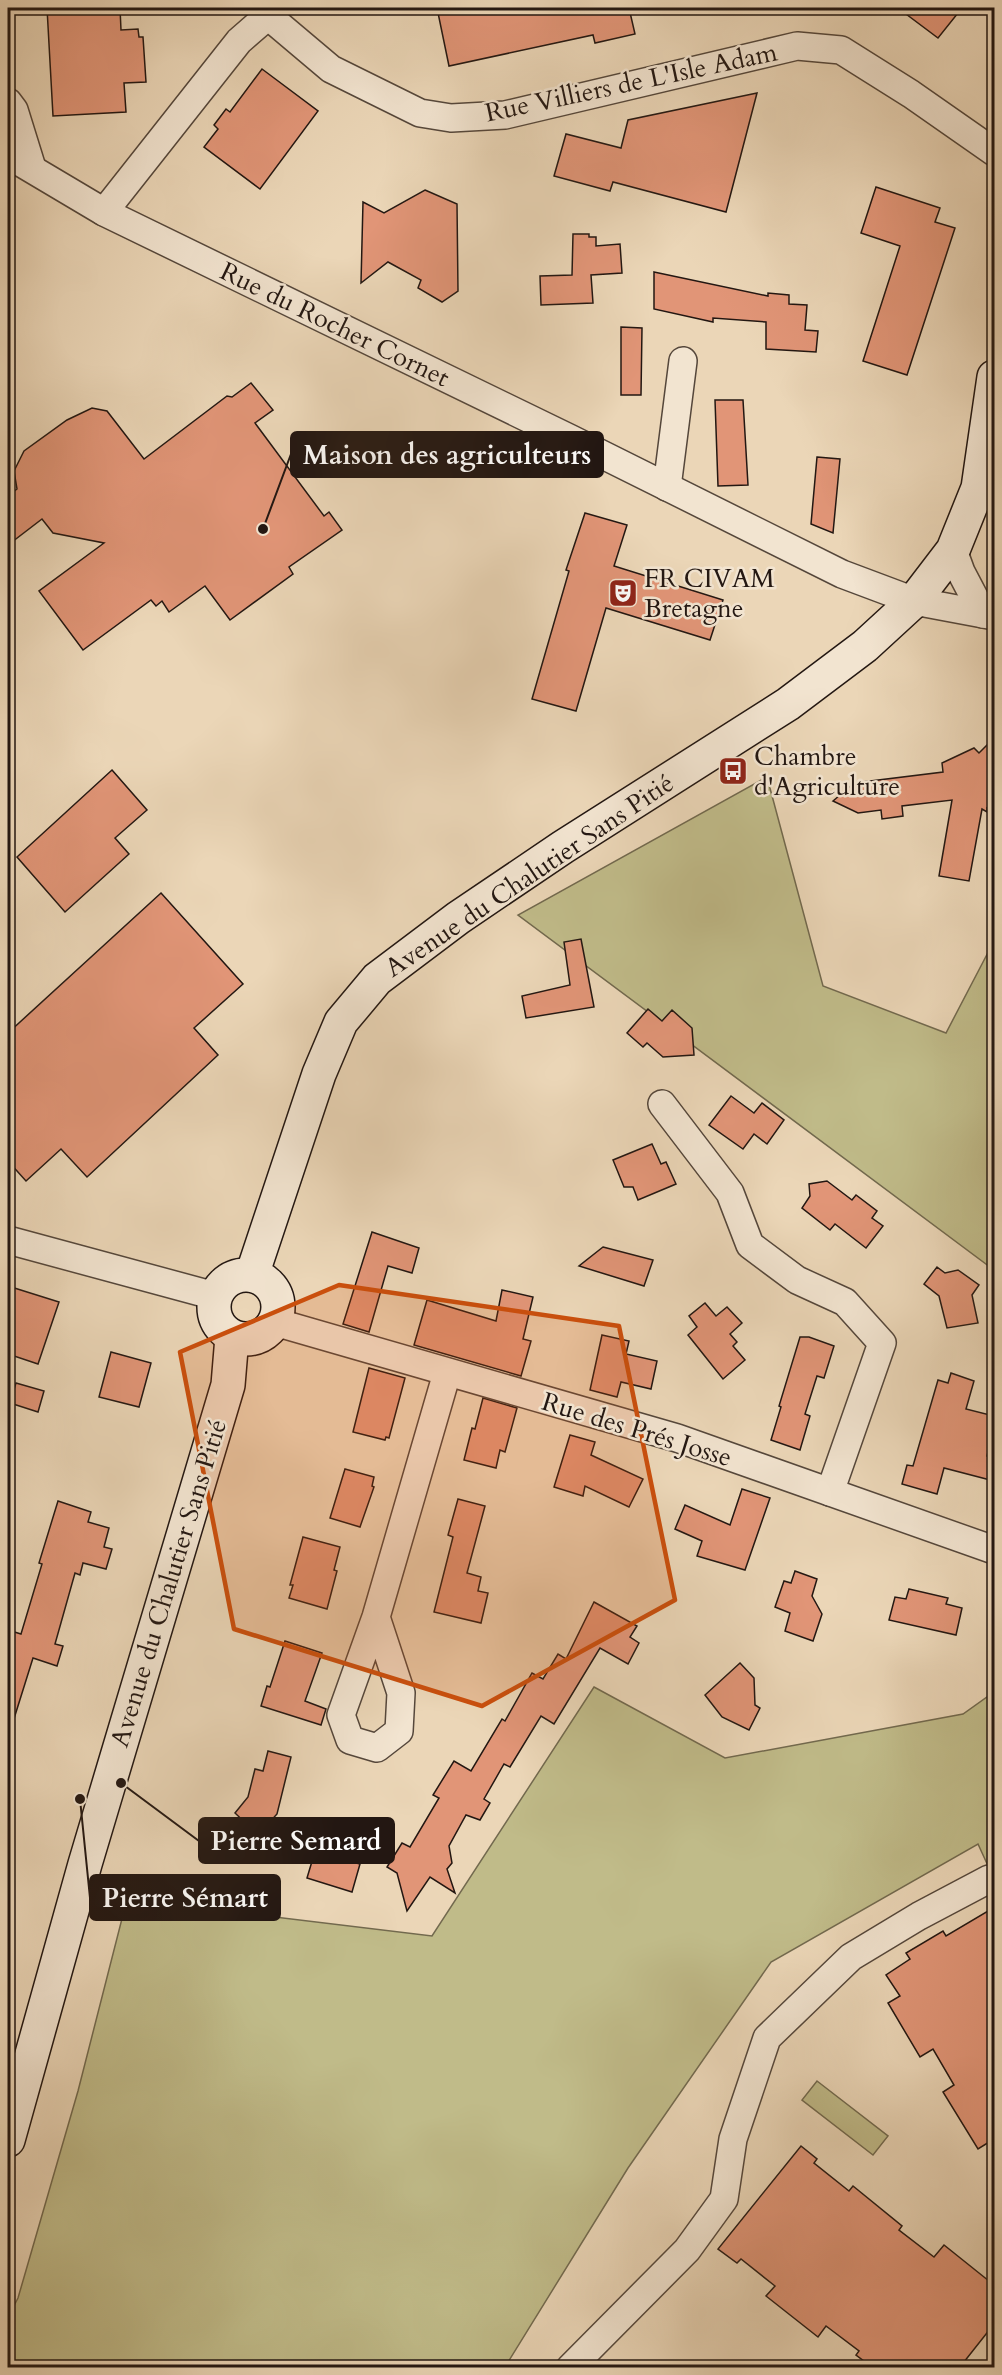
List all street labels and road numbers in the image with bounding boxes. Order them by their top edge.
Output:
street label: Rue Villiers de L'Isle Adam [482,34,780,131]
street label: Rue du Rocher Cornet [214,254,455,395]
street label: Avenue du Chalutier Sans Pitié [378,766,680,985]
street label: Rue des Prés Josse [538,1384,736,1475]
street label: Avenue du Chalutier Sans Pitié [102,1415,235,1751]

